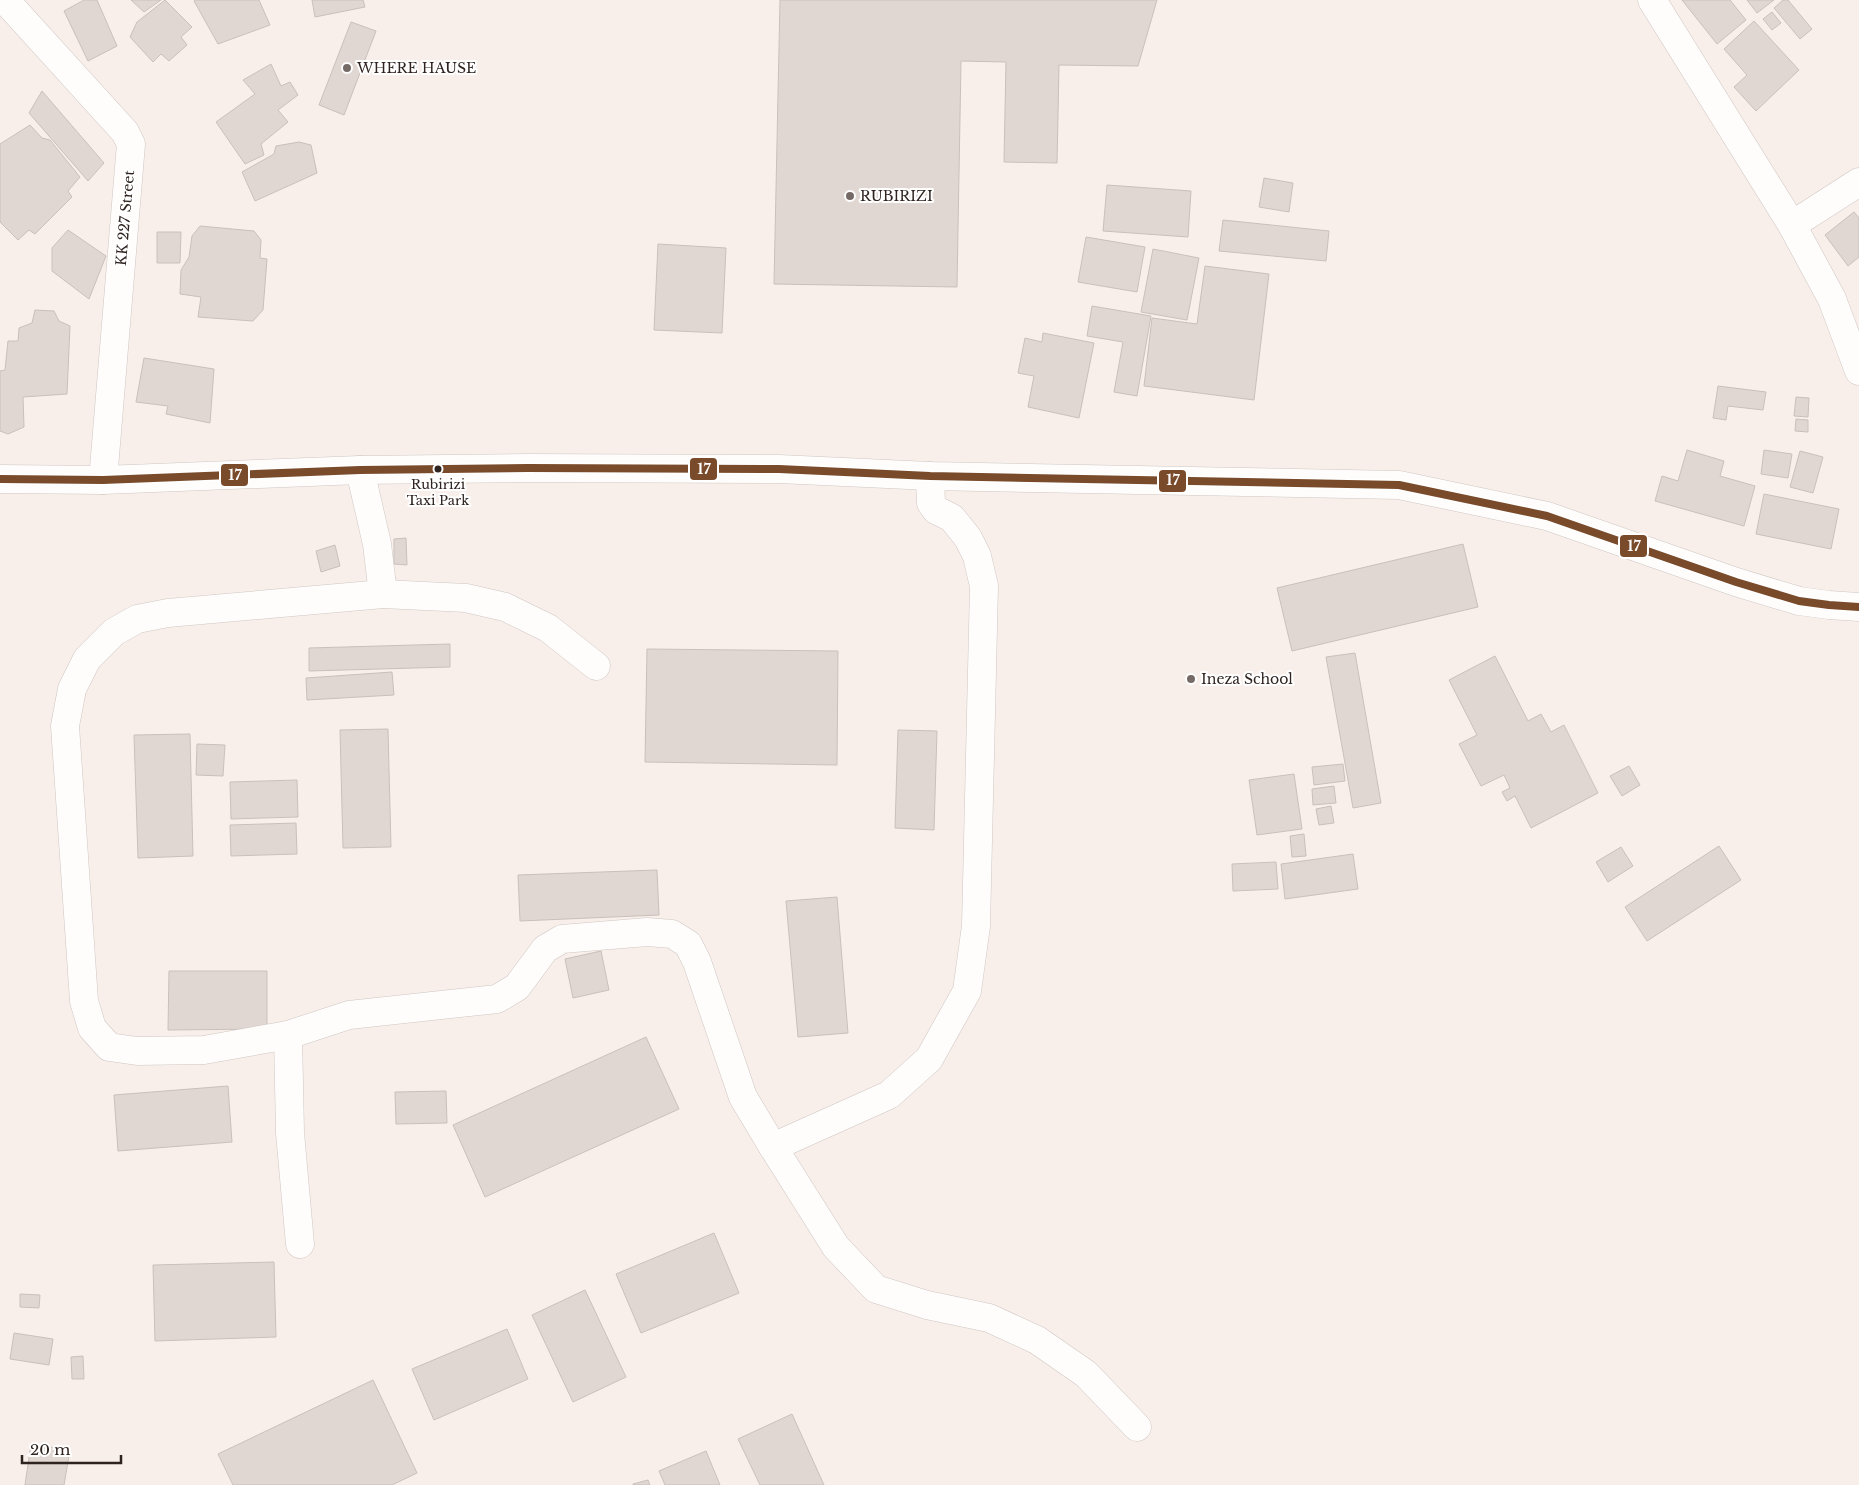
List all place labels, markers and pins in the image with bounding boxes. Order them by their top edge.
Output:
place label: WHERE HAUSE [356,59,476,77]
marker: WHERE HAUSE [341,62,353,74]
place label: RUBIRIZI [860,187,933,205]
marker: RUBIRIZI [844,190,856,202]
marker: Rubirizi Taxi Park [433,464,443,474]
place label: Rubirizi Taxi Park [407,476,469,509]
place label: Ineza School [1201,670,1293,688]
marker: Ineza School [1185,673,1197,685]

